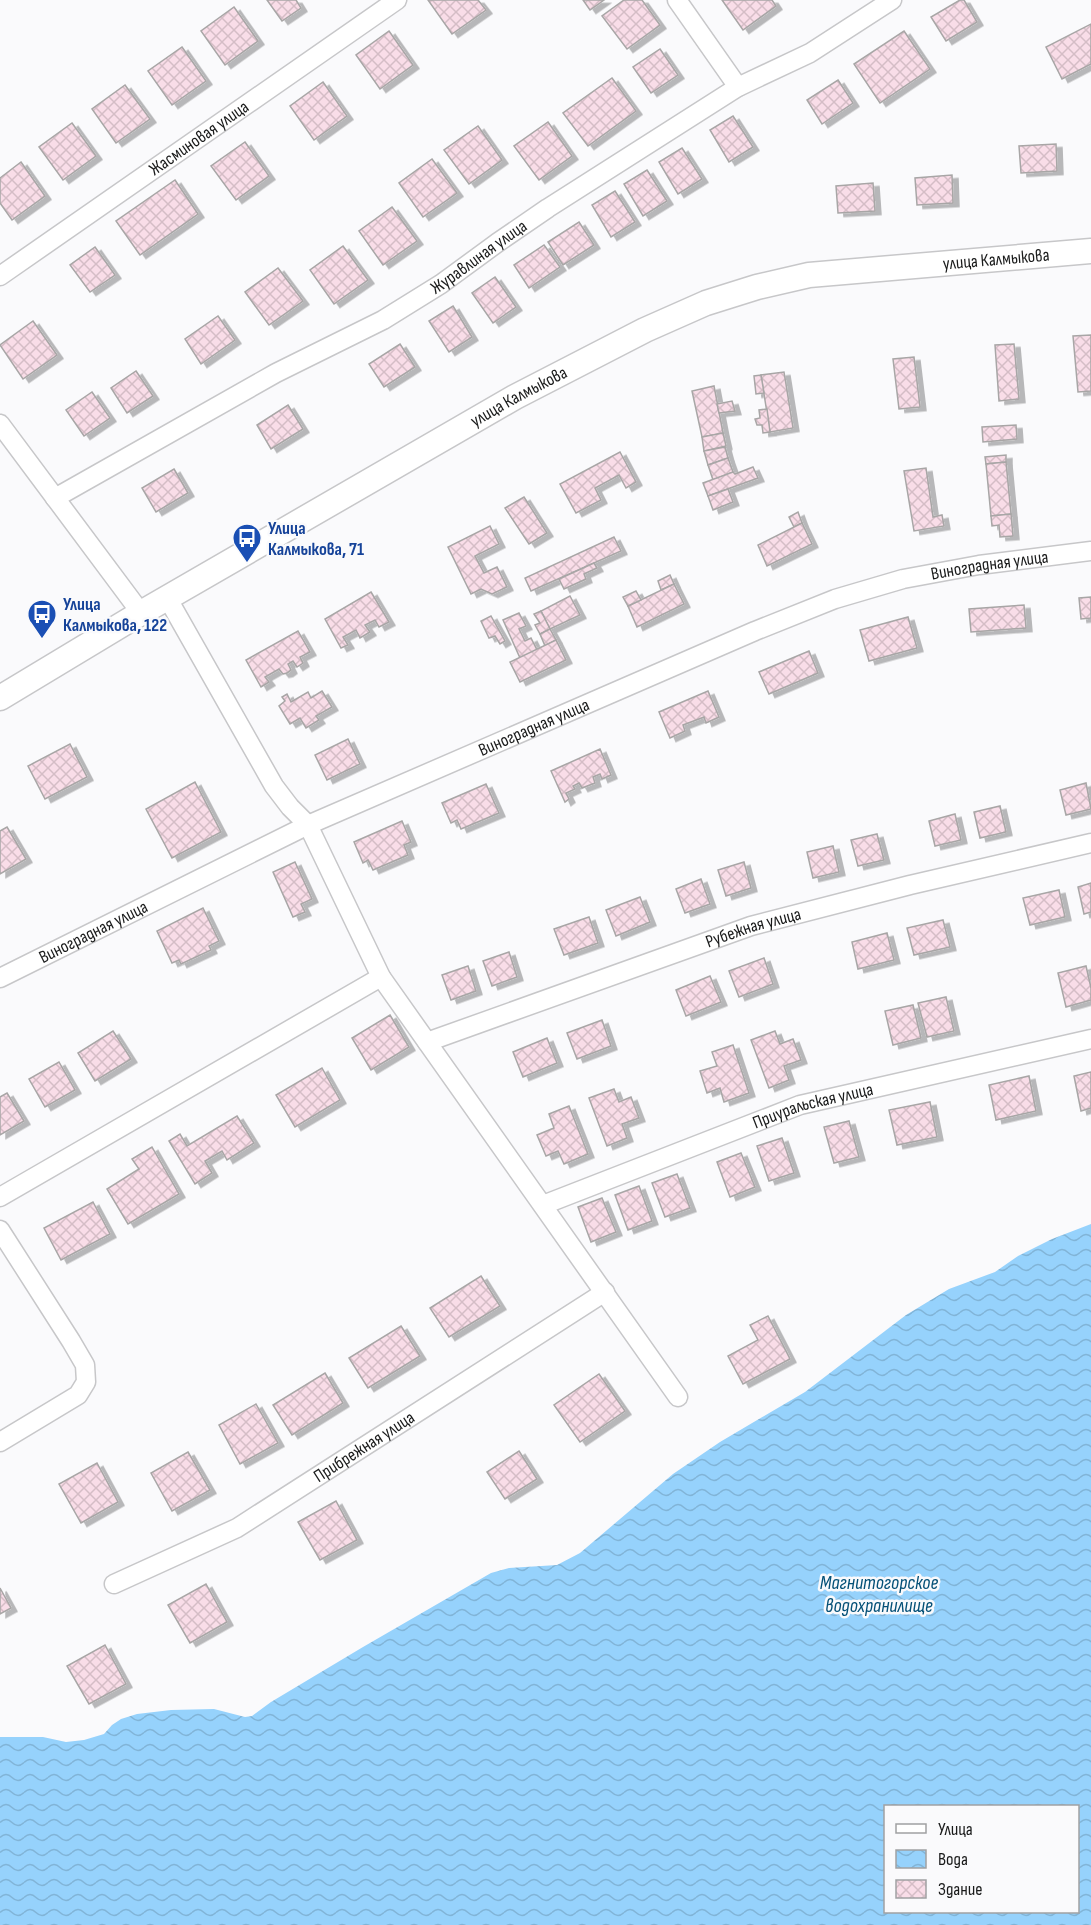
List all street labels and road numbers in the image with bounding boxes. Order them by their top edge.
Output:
street label: Жасминовая улица [145,96,253,180]
street label: Журавлиная улица [427,215,531,298]
street label: улица Калмыкова [942,244,1050,274]
street label: улица Калмыкова [466,362,571,431]
street label: Виноградная улица [929,546,1050,584]
street label: Виноградная улица [475,694,592,760]
street label: Виноградная улица [35,896,151,968]
street label: Рубежная улица [703,903,803,952]
street label: Приуральская улица [750,1078,875,1133]
street label: Прибрежная улица [310,1406,418,1487]

